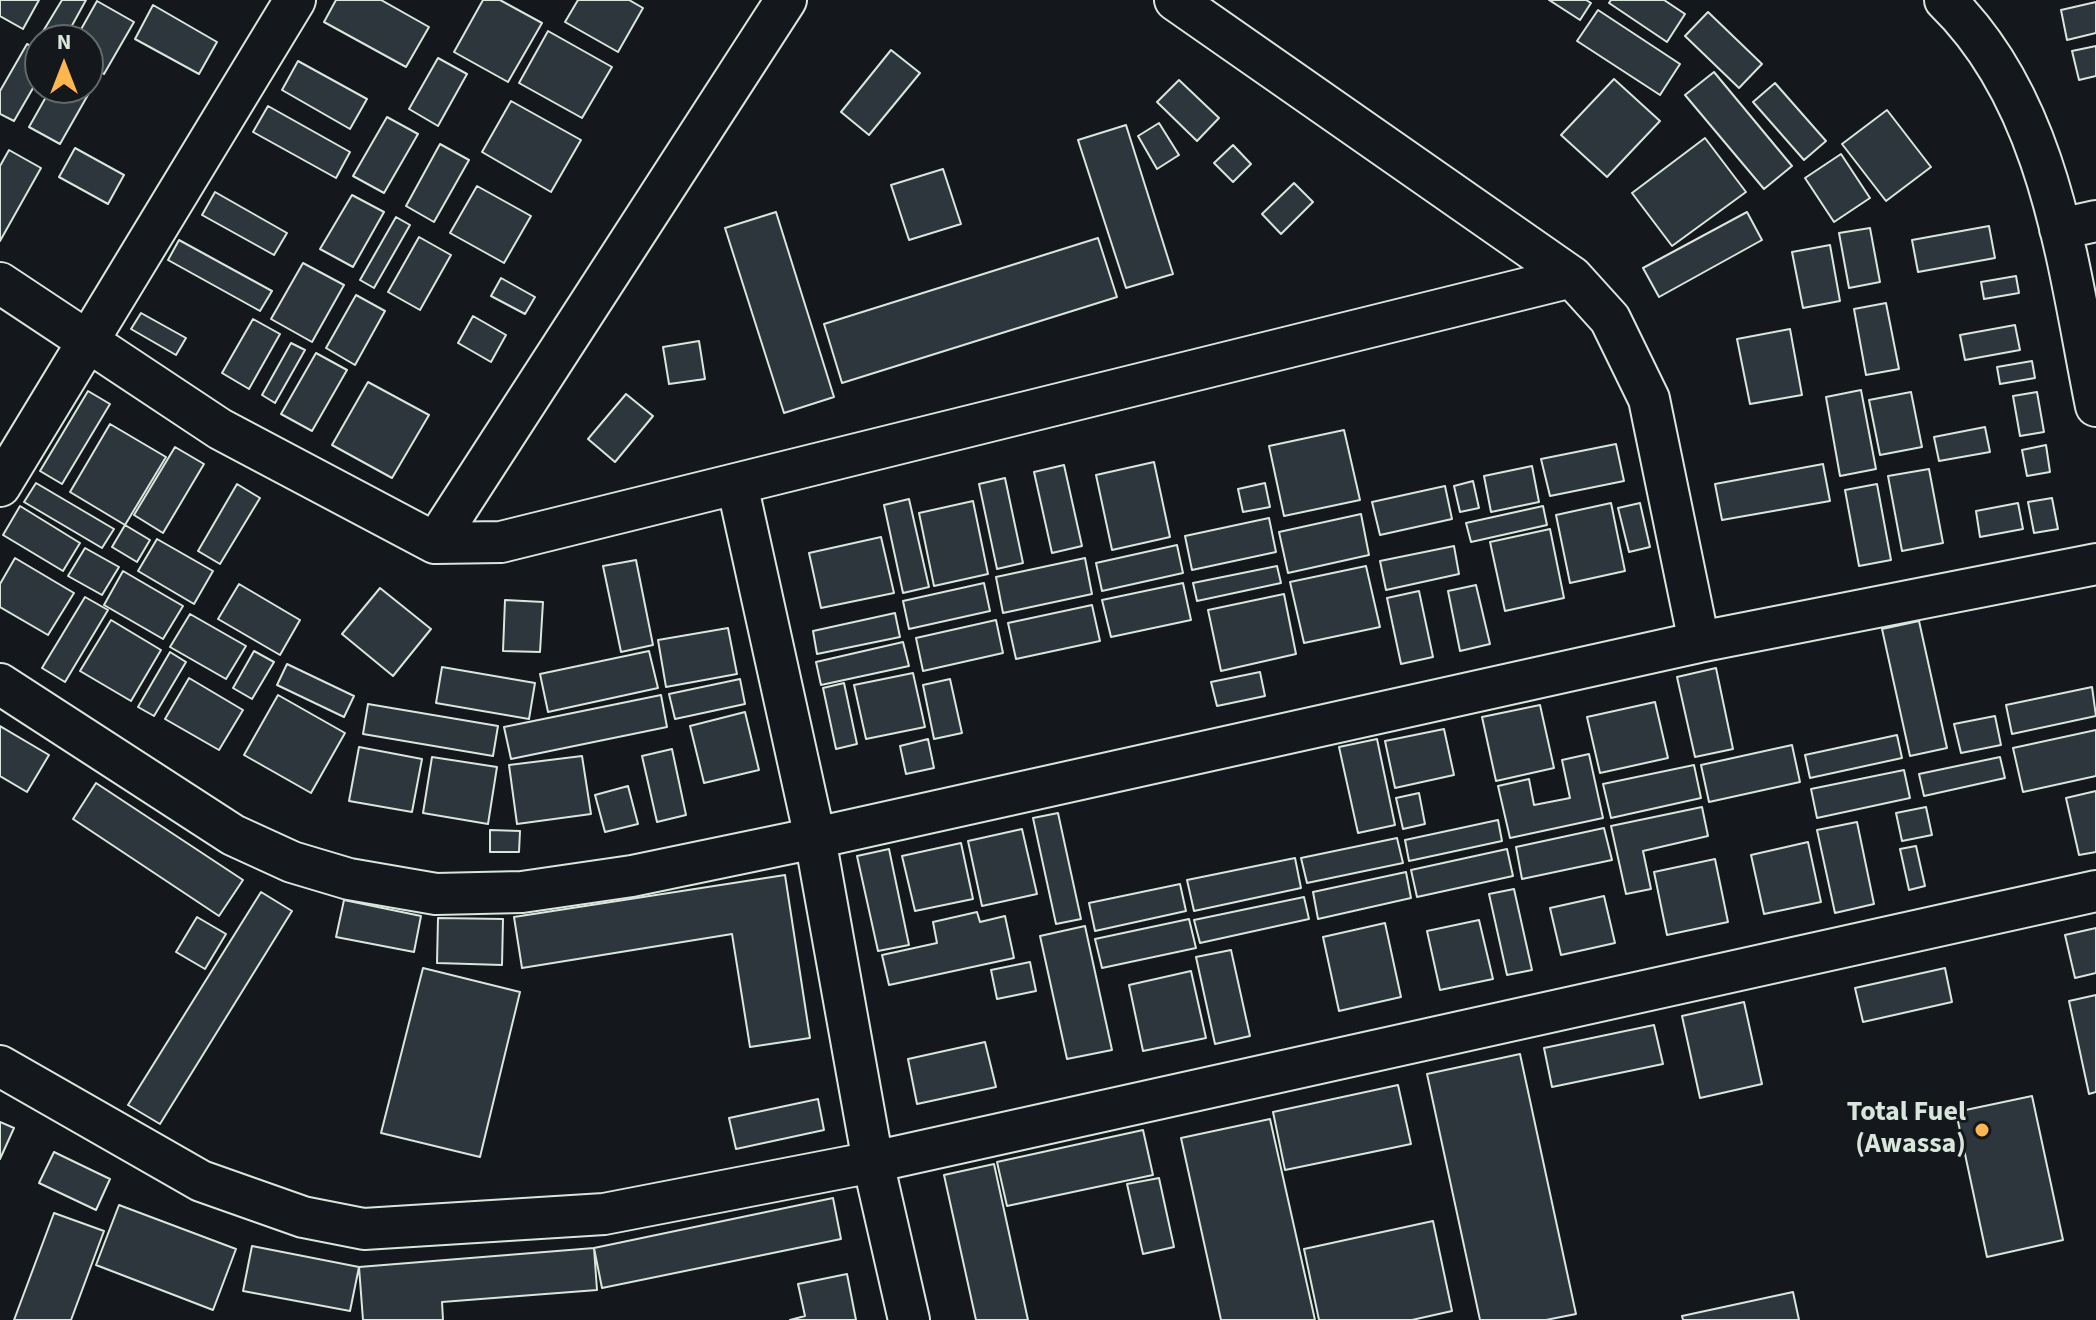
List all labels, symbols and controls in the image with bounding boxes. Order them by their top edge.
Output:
north arrow [24,24,104,104]
text: N [57,26,71,58]
place label: Total Fuel (Awassa) [1847,1097,1966,1163]
marker: Total Fuel (Awassa) [1973,1121,1991,1139]

